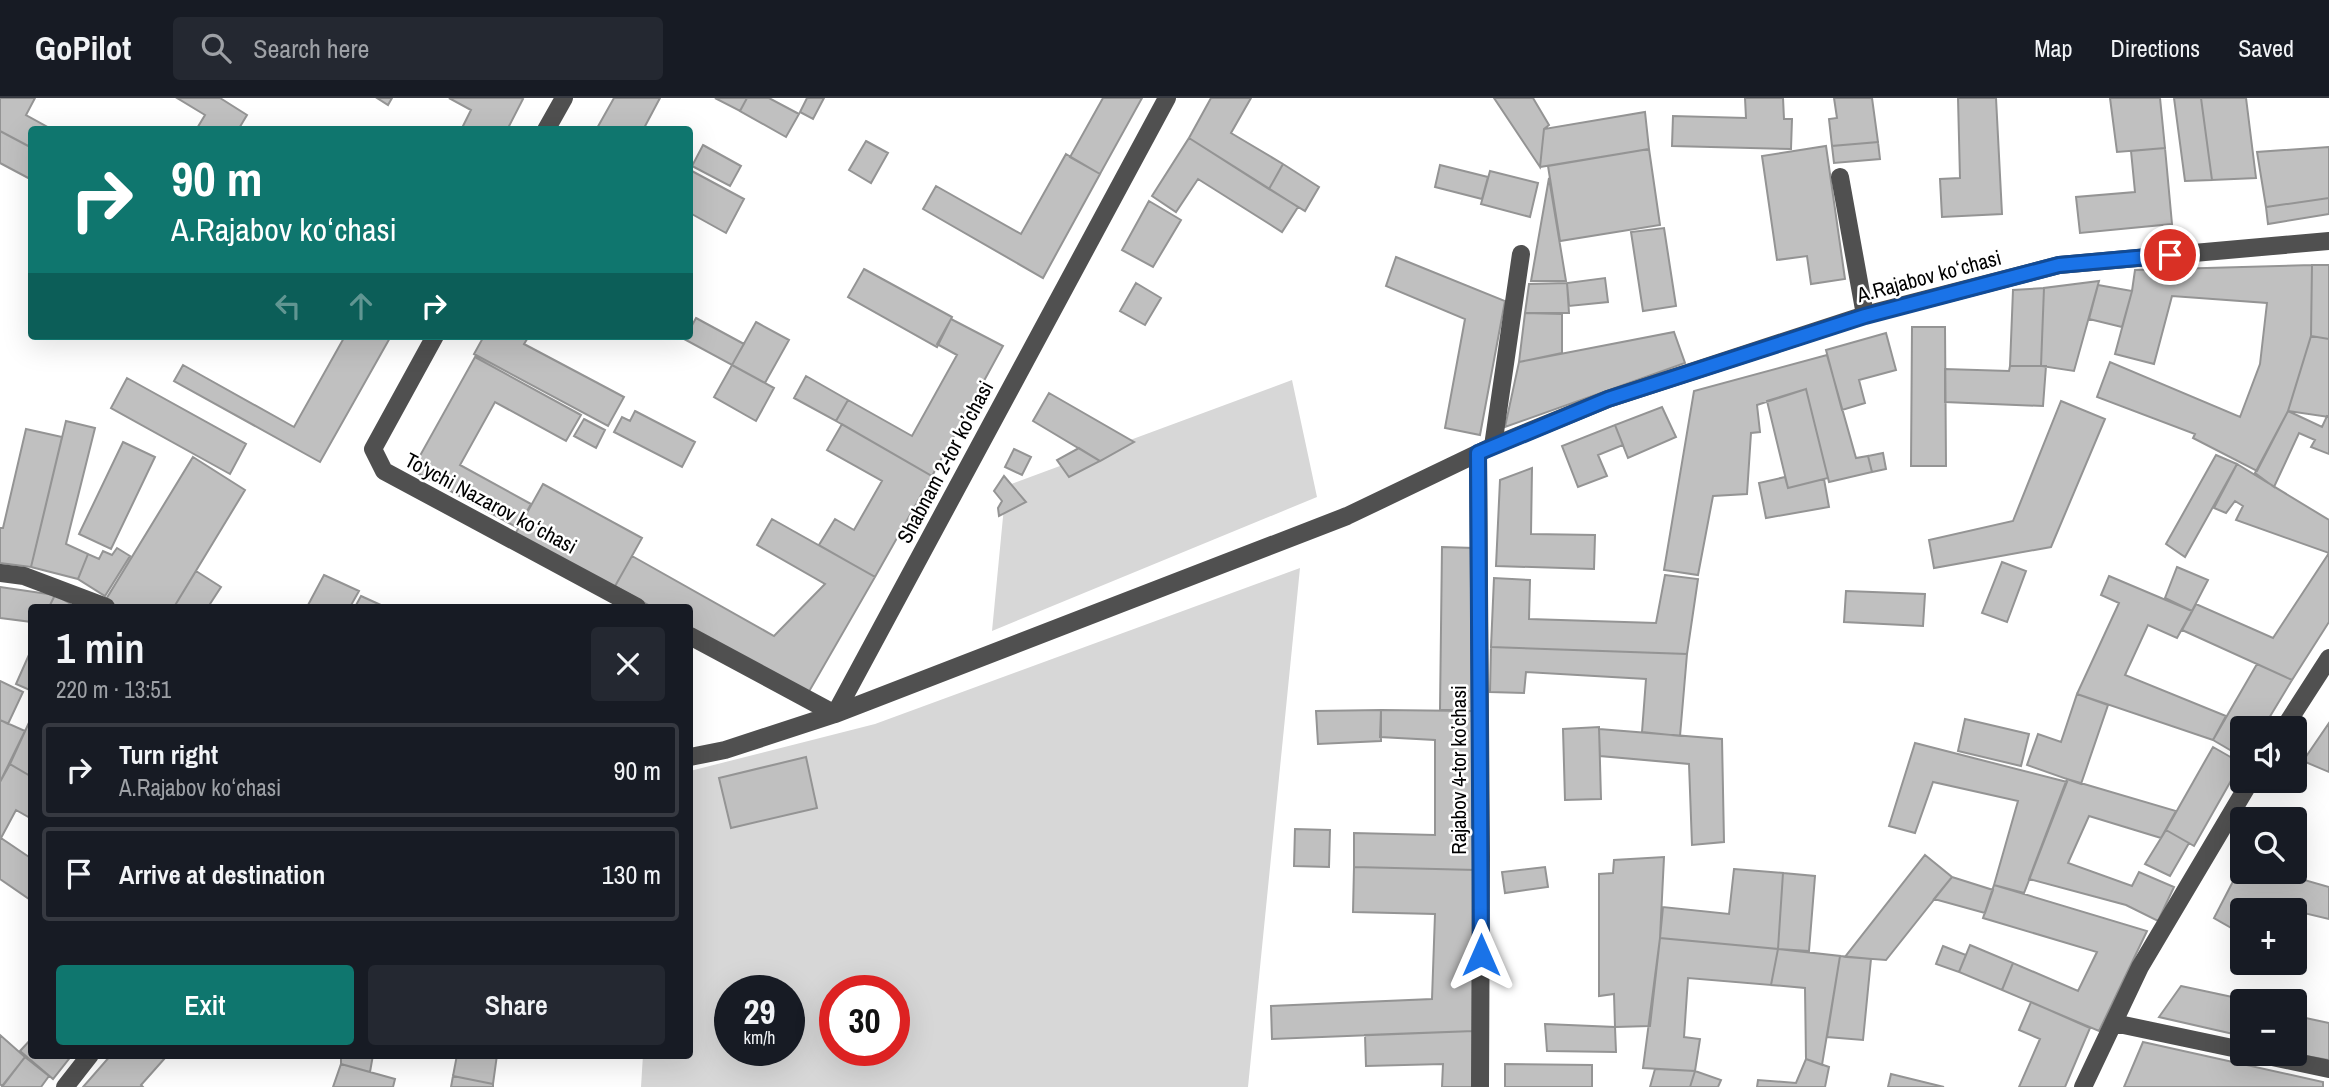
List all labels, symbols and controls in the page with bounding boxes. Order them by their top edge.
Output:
search box [173,17,663,80]
text: GoPilot [35,26,131,70]
icon: search [197,29,235,67]
text: Search here [253,31,369,66]
text: Map [2034,32,2072,64]
text: Directions [2110,32,2200,64]
text: Saved [2238,32,2294,64]
text: 90 m [171,145,263,211]
icon: right [56,154,147,245]
text: A.Rajabov koʻchasi [171,208,397,251]
pin [2140,225,2200,285]
icon: arrive [2151,236,2189,274]
street label: A.Rajabov koʻchasi [1853,243,2004,309]
icon: left [269,287,307,325]
icon: ahead [342,287,380,325]
icon: right [415,287,453,325]
street label: Shabnam 2-tor koʼchasi [890,376,1000,548]
street label: To'ychi Nazarov koʻchasi [400,445,582,561]
text: 1 min [56,620,145,676]
button: close [591,627,665,701]
text: 220 m · 13:51 [56,674,171,705]
street label: Rajabov 4-tor koʼchasi [1444,685,1473,855]
map controls [2230,716,2307,1066]
button: sound [2230,716,2307,793]
text: Turn right [119,737,218,772]
icon: right [60,751,98,789]
text: 90 m [614,753,661,788]
text: A.Rajabov koʻchasi [119,772,281,803]
button: search [2230,807,2307,884]
icon: arrive [60,855,98,893]
text: Arrive at destination [119,857,325,892]
text: 130 m [602,857,661,892]
button: + [2230,898,2307,975]
position arrow [1444,918,1518,992]
button: Exit [56,965,354,1045]
button: Share [368,965,665,1045]
speed limit sign: 30 [819,975,910,1066]
text: 29 [744,988,775,1035]
button: − [2230,989,2307,1066]
text: km/h [744,1025,776,1050]

